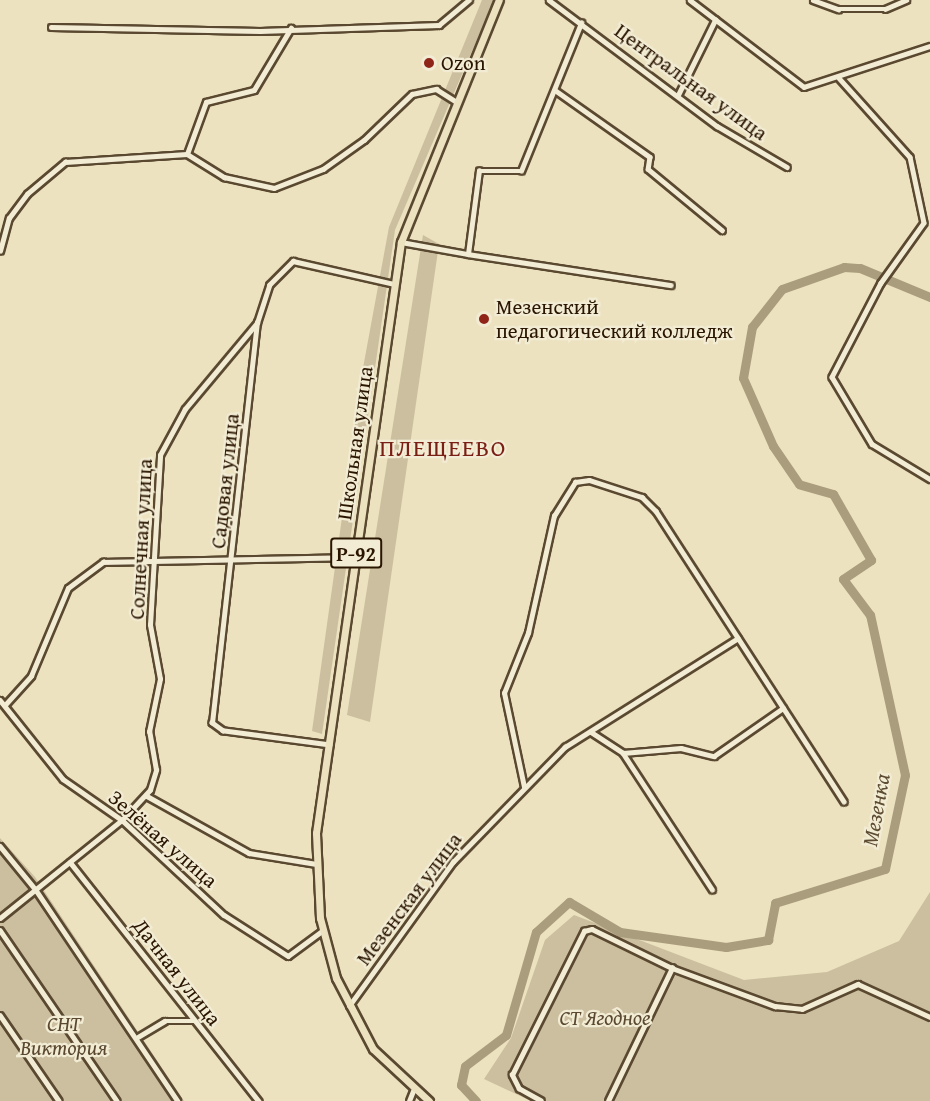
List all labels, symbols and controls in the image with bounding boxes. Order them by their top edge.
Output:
street label: Центральная улица [610,18,772,146]
place label: Ozon [441,50,485,76]
marker: Ozon [422,56,436,70]
place label: Мезенский педагогический колледж [496,294,733,344]
marker: Мезенский педагогический колледж [477,312,491,326]
street label: Школьная улица [332,365,378,521]
street label: Садовая улица [205,412,245,550]
district label: ПЛЕЩЕЕВО [379,434,507,462]
street label: Солнечная улица [124,458,158,620]
road number: Р-92 [329,536,383,570]
water label: Мезенка [857,771,895,849]
street label: Зелёная улица [103,785,223,893]
street label: Мезенская улица [351,828,467,970]
street label: Дачная улица [127,914,227,1030]
park label: СТ Ягодное [559,1005,651,1031]
park label: СНТ Виктория [20,1011,108,1061]

